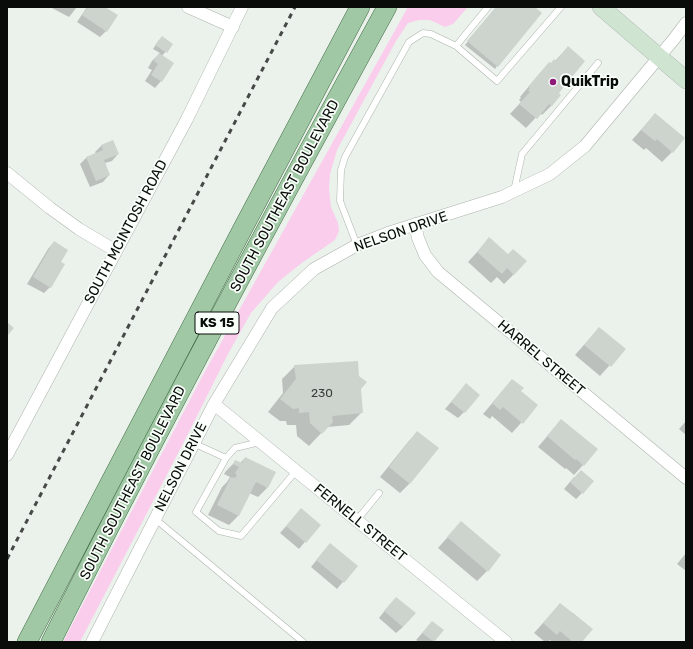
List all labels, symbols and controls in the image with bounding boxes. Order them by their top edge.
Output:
place label: QuikTrip [561,74,619,90]
marker: QuikTrip [548,77,558,87]
street label: SOUTH SOUTHEAST BOULEVARD [227,97,343,295]
street label: SOUTH MCINTOSH ROAD [81,157,171,307]
street label: NELSON DRIVE [352,208,450,256]
road number: KS 15 [195,312,239,334]
street label: HARREL STREET [494,317,588,399]
street label: SOUTH SOUTHEAST BOULEVARD [77,383,189,583]
house number: 230 [311,387,333,401]
street label: NELSON DRIVE [151,420,211,514]
street label: FERNELL STREET [310,481,410,565]

